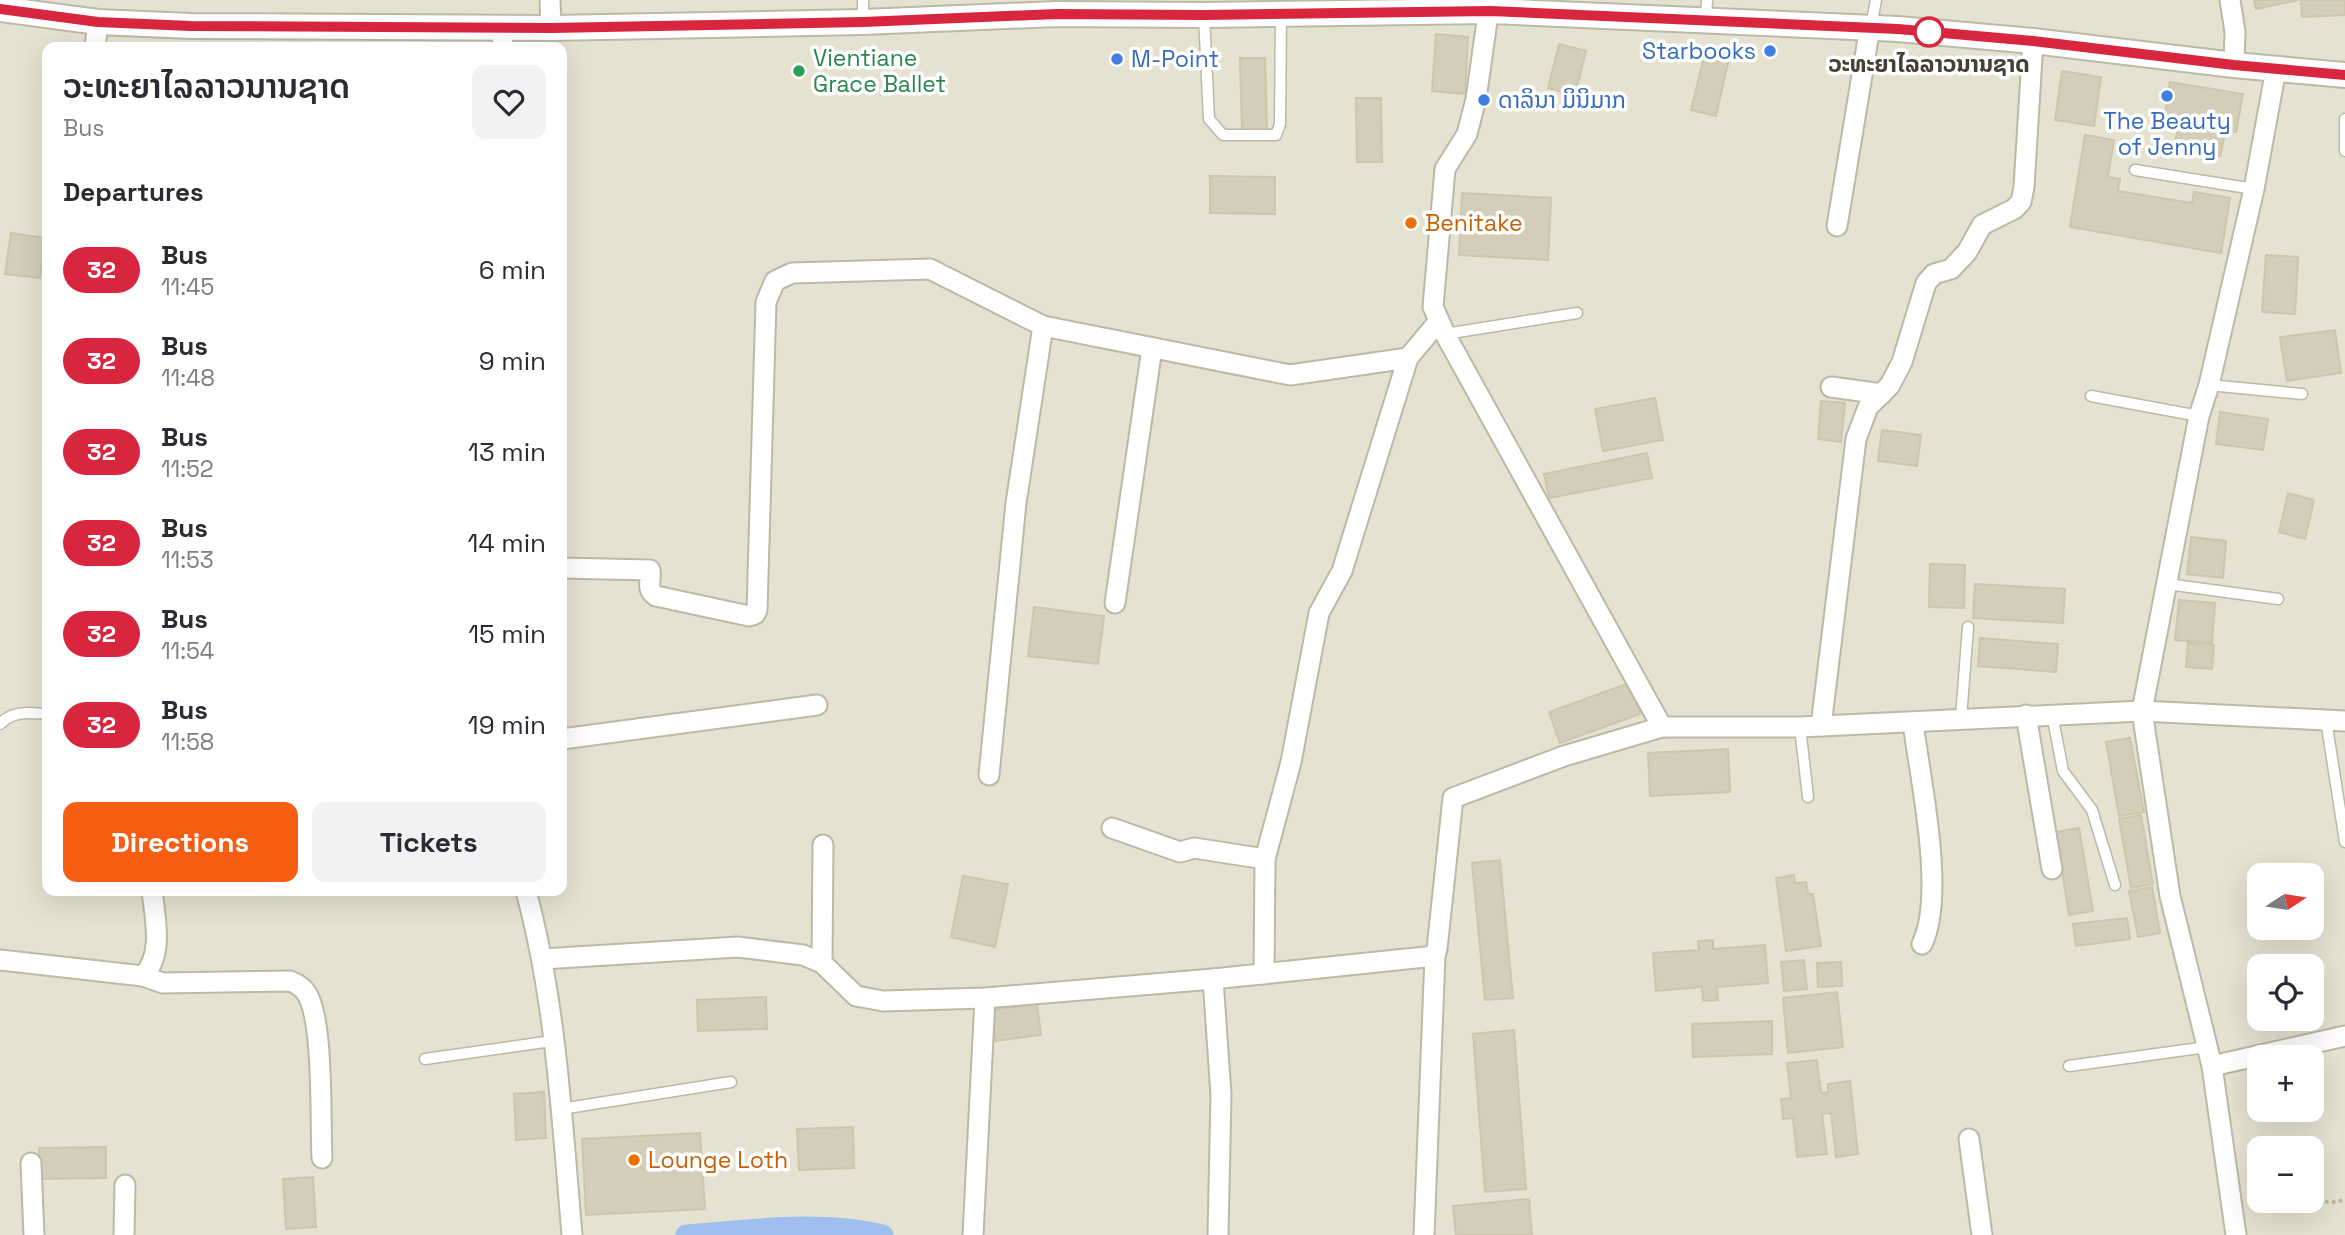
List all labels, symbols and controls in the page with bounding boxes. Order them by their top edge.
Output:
marker: ວະທະຍາໄລລາວນານຊາດ [1914,17,1944,47]
place label: Starbooks [1642,36,1756,66]
place label: Vientiane Grace Ballet [813,43,946,99]
marker: Starbooks [1762,43,1778,59]
place label: M-Point [1131,44,1219,74]
place label: ວະທະຍາໄລລາວນານຊາດ [1828,49,2030,79]
marker: M-Point [1109,51,1125,67]
marker: Vientiane Grace Ballet [791,63,807,79]
button: heart [472,65,546,139]
text: ວະທະຍາໄລລາວນານຊາດ [63,66,350,108]
place label: ດາລິນາ ມິນິມາກ [1498,85,1626,115]
marker: The Beauty of Jenny [2159,88,2175,104]
marker: ດາລິນາ ມິນິມາກ [1476,92,1492,108]
place label: The Beauty of Jenny [2103,106,2231,162]
text: Bus [63,113,104,143]
text: Departures [63,175,204,209]
place label: Benitake [1425,208,1523,238]
marker: Benitake [1403,215,1419,231]
text: Bus [161,238,208,272]
text: 6 min [479,253,546,287]
text: 32 [87,254,116,285]
text: 11:45 [161,272,214,302]
text: Bus [161,329,208,363]
text: 9 min [479,344,546,378]
text: 32 [87,345,116,376]
text: 11:48 [161,363,215,393]
text: Bus [161,420,208,454]
text: 13 min [468,435,546,469]
text: 32 [87,436,116,467]
text: 11:52 [161,454,214,484]
text: Bus [161,511,208,545]
text: 14 min [468,526,546,560]
text: 32 [87,527,116,558]
text: 11:53 [161,545,214,575]
text: Bus [161,602,208,636]
text: 15 min [468,617,546,651]
text: 32 [87,618,116,649]
text: 11:54 [161,636,214,666]
text: Bus [161,693,208,727]
text: 19 min [468,708,546,742]
text: 32 [87,709,116,740]
text: 11:58 [161,727,214,757]
button: Directions [63,802,298,882]
button: Tickets [312,802,546,882]
north arrow [2247,863,2324,940]
map controls [2247,863,2324,1213]
button: locate [2247,954,2324,1031]
button: + [2247,1045,2324,1122]
button: − [2247,1136,2324,1213]
place label: Lounge Loth [648,1145,788,1175]
marker: Lounge Loth [626,1152,642,1168]

